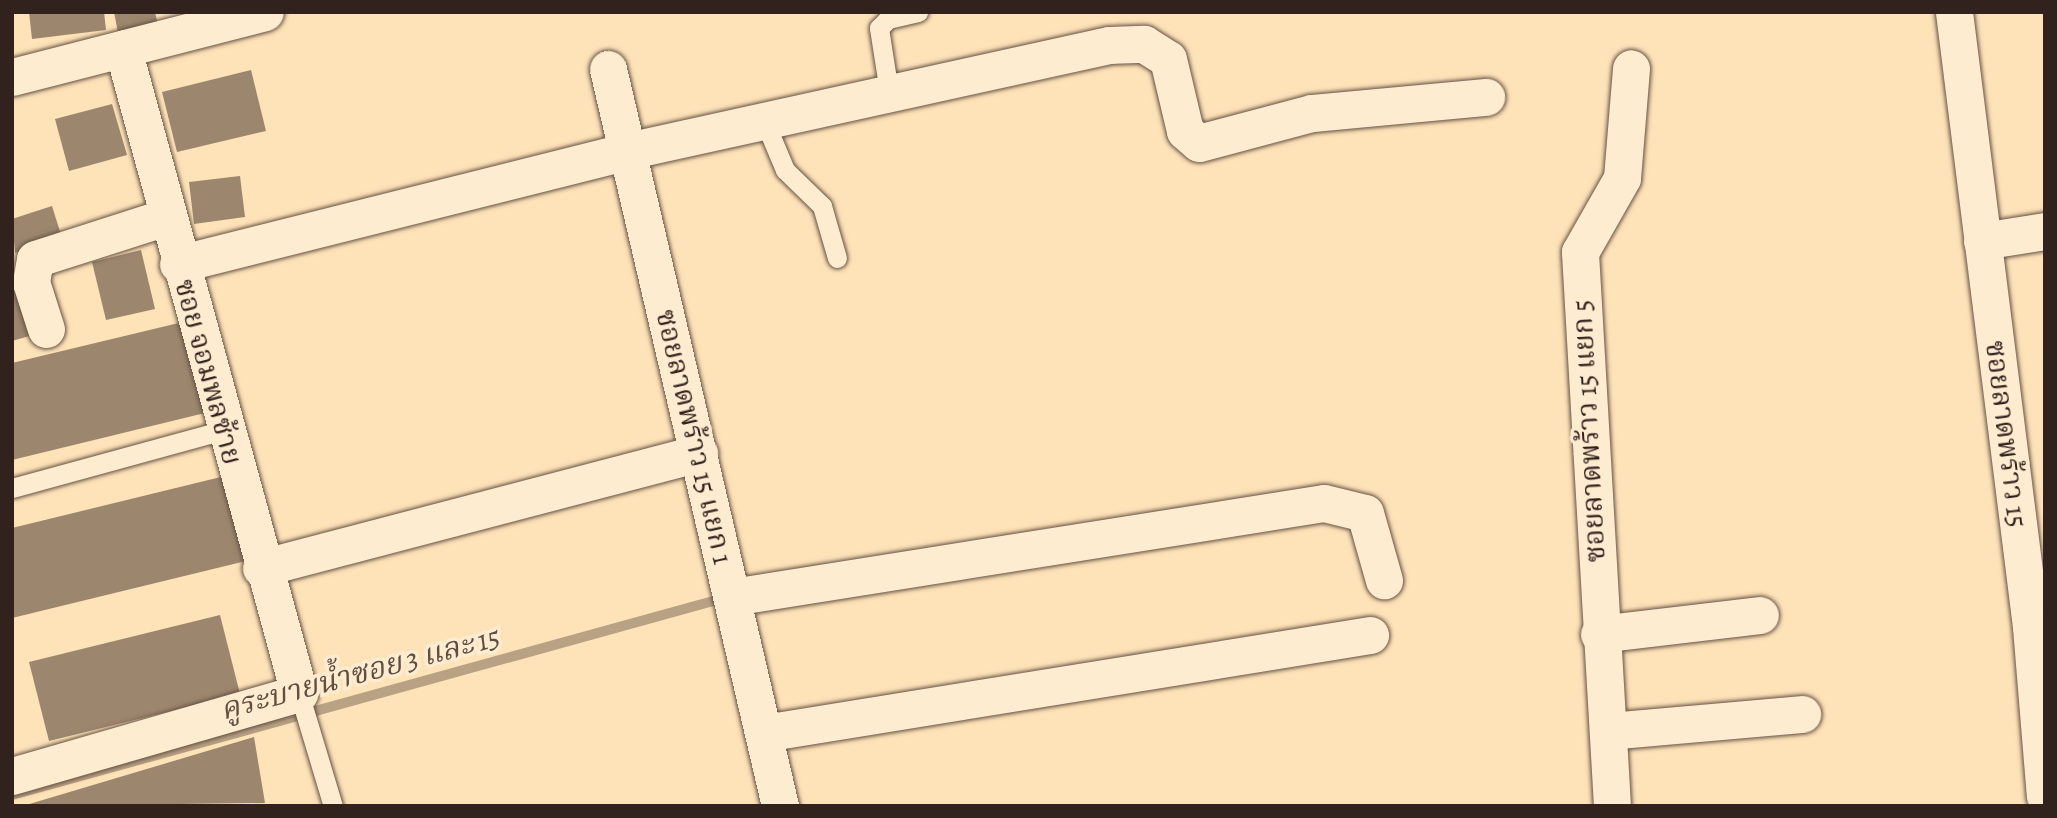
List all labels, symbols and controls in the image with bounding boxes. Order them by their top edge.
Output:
street label: ซอย จอมพลซ้าย [167,276,249,468]
street label: ซอยลาดพร้าว 15 แยก 5 [1565,299,1613,563]
street label: ซอยลาดพร้าว 15 แยก 1 [648,306,740,568]
street label: ซอยลาดพร้าว 15 [1978,339,2034,529]
water label: คูระบายน้ำซอย 3 และ 15 [216,618,504,728]

